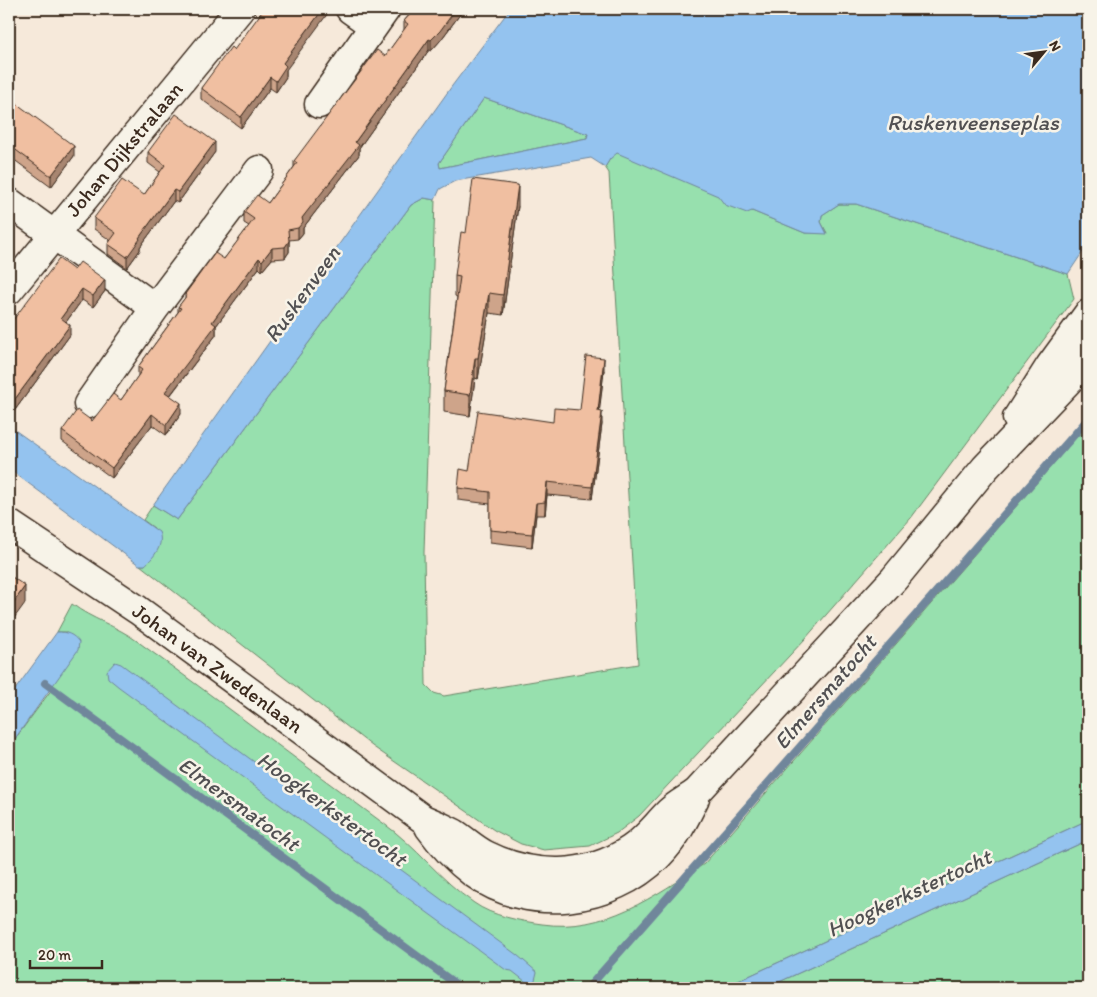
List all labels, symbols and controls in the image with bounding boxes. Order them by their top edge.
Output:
north arrow [1020,28,1070,78]
text: N [1045,38,1065,54]
street label: Johan Dijkstralaan [60,76,188,222]
water label: Ruskenveenseplas [887,109,1060,136]
water label: Ruskenveen [258,240,346,347]
street label: Johan van Zwedenlaan [128,598,308,738]
water label: Elmersmatocht [768,628,883,755]
water label: Hoogkerkstertocht [252,746,413,873]
water label: Elmersmatocht [173,751,306,858]
water label: Hoogkerkstertocht [823,842,997,943]
scale bar [30,937,102,969]
text: 20 m [38,946,72,964]

